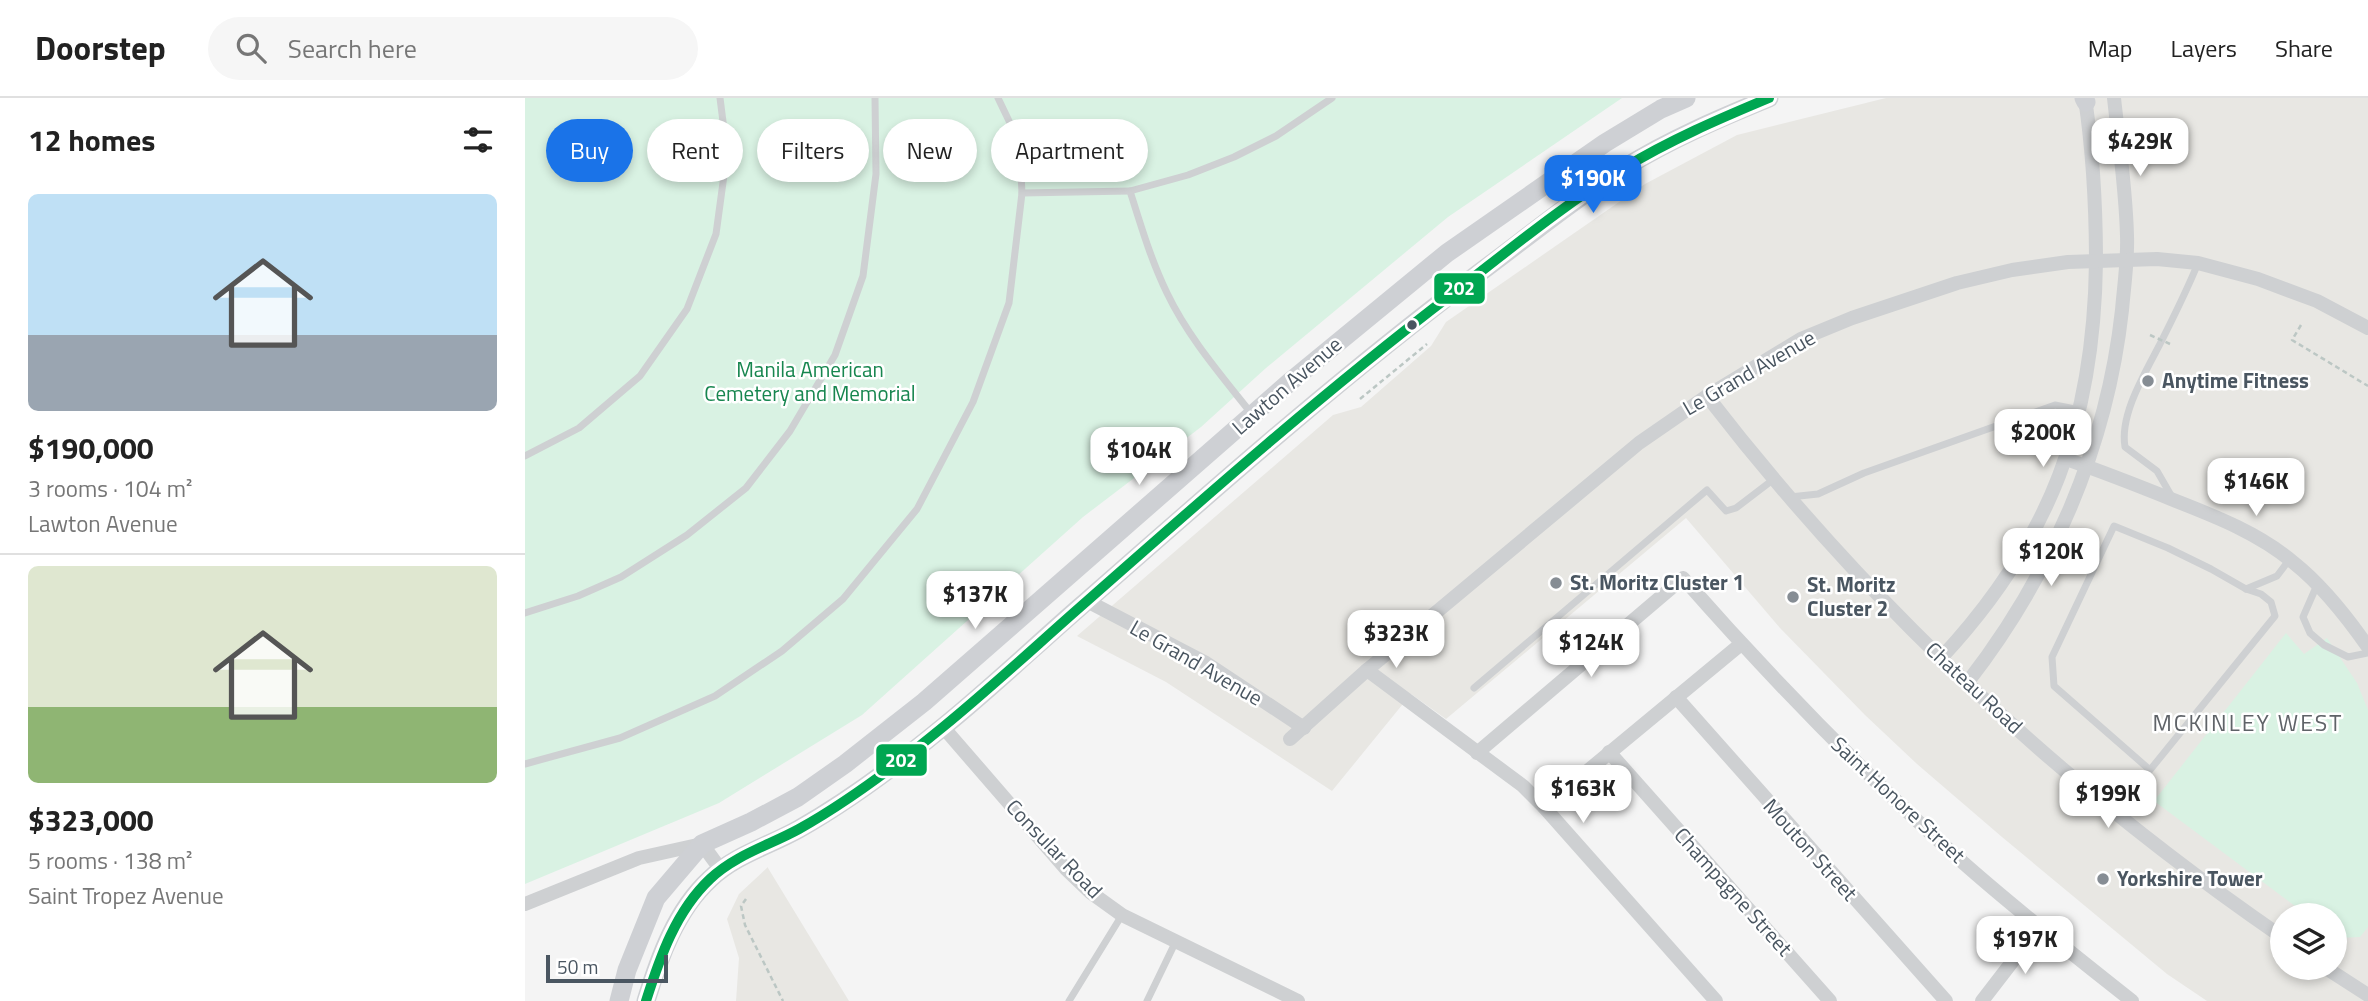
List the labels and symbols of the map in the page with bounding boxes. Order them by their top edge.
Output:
pin: $429K [2091,118,2189,178]
pin: $190K [1544,156,1642,215]
line badge: 202 [1433,272,1486,305]
text: 202 [1443,273,1475,302]
unlabelled marker [1405,318,1419,332]
street label: Le Grand Avenue [1676,321,1821,423]
street label: Lawton Avenue [1224,328,1348,442]
park label: Manila American Cemetery and Memorial [704,353,916,409]
place label: Anytime Fitness [2162,364,2309,396]
marker: Anytime Fitness [2140,373,2156,389]
pin: $200K [1994,410,2092,469]
pin: $104K [1090,428,1188,487]
pin: $146K [2207,458,2305,518]
pin: $120K [2002,528,2100,588]
place label: St. Moritz Cluster 1 [1570,566,1744,598]
place label: St. Moritz Cluster 2 [1807,568,1895,624]
pin: $137K [926,572,1024,631]
marker: St. Moritz Cluster 1 [1548,575,1564,591]
marker: St. Moritz Cluster 2 [1785,589,1801,605]
pin: $323K [1347,610,1445,670]
street label: Le Grand Avenue [1124,611,1269,713]
pin: $124K [1542,620,1640,679]
street label: Chateau Road [1919,634,2031,741]
district label: MCKINLEY WEST [2153,705,2343,740]
street label: Saint Honore Street [1824,728,1974,871]
line badge: 202 [875,743,928,777]
text: 202 [885,745,917,774]
pin: $163K [1534,766,1632,825]
pin: $199K [2059,770,2157,830]
street label: Consular Road [999,791,1110,905]
street label: Mouton Street [1756,791,1866,908]
street label: Champagne Street [1667,820,1801,963]
place label: Yorkshire Tower [2117,862,2263,894]
marker: Yorkshire Tower [2095,871,2111,887]
pin: $197K [1976,916,2074,976]
scale bar [546,952,669,984]

